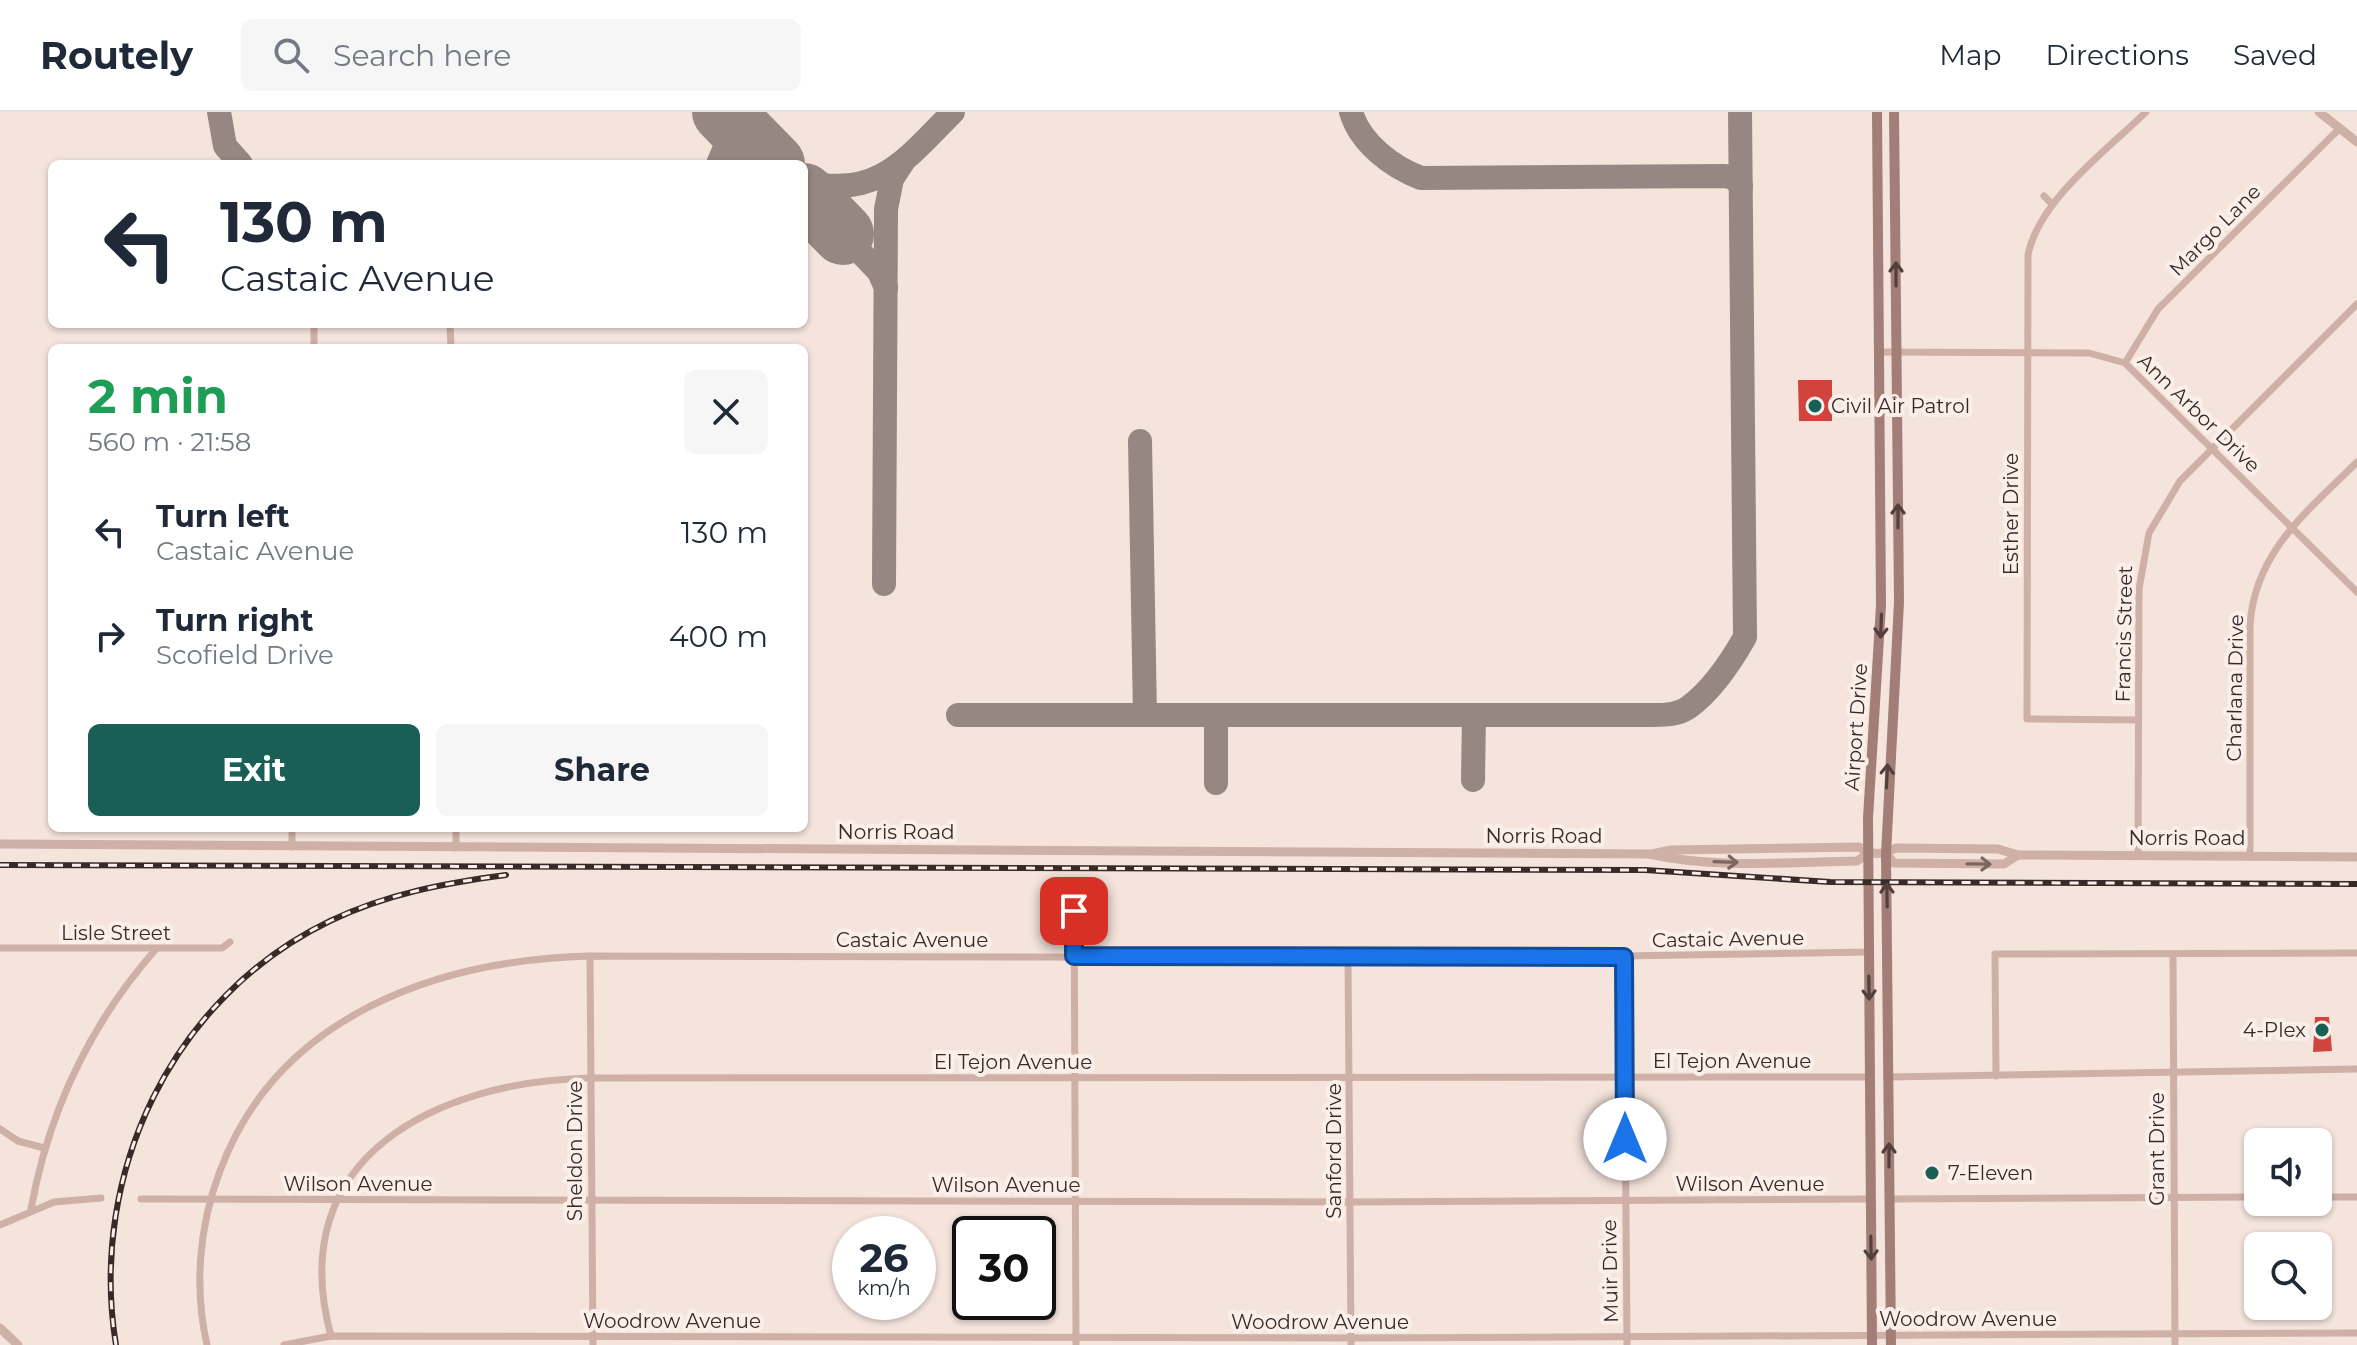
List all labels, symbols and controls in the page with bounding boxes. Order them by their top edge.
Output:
search box [241,19,801,91]
text: Routely [40,32,193,79]
icon: search [269,33,313,77]
text: Search here [333,37,511,74]
text: Map [1939,38,2001,72]
text: Directions [2045,38,2189,72]
text: Saved [2233,38,2317,72]
street label: Margo Lane [2164,179,2266,281]
text: 130 m [220,188,388,256]
icon: left [88,192,192,296]
text: Castaic Avenue [220,256,494,300]
one-way arrow [1888,261,1904,288]
street label: Ann Arbor Drive [2133,349,2265,477]
text: 2 min [88,367,228,425]
button: close [684,370,768,454]
place label: Civil Air Patrol [1831,394,1970,418]
marker: Civil Air Patrol [1806,397,1824,415]
text: 560 m · 21:58 [88,426,251,458]
street label: Esther Drive [1999,453,2023,575]
text: Turn left [156,498,289,535]
one-way arrow [1890,503,1906,530]
icon: left [88,510,132,554]
text: 130 m [681,514,768,551]
text: Castaic Avenue [156,535,354,567]
street label: Francis Street [2111,565,2137,703]
text: Turn right [156,602,313,639]
one-way arrow [1873,612,1888,639]
icon: right [88,614,132,658]
street label: Charlana Drive [2222,614,2248,762]
text: 400 m [669,618,768,655]
text: Scofield Drive [156,639,334,671]
street label: Airport Drive [1840,662,1872,792]
button: Exit [88,724,420,816]
button: Share [436,724,768,816]
one-way arrow [1880,763,1895,790]
street label: Norris Road [837,820,955,844]
street label: Norris Road [1485,824,1603,848]
street label: Norris Road [2128,826,2246,850]
one-way arrow [1712,854,1739,869]
one-way arrow [1965,856,1992,872]
pin [1040,877,1108,945]
one-way arrow [1880,882,1895,909]
icon: arrive [1052,889,1096,933]
street label: Lisle Street [61,921,171,945]
street label: Castaic Avenue [1652,926,1804,952]
street label: Castaic Avenue [836,928,988,952]
one-way arrow [1861,974,1877,1001]
place label: 4-Plex [2243,1018,2306,1042]
marker: 4-Plex [2313,1021,2331,1039]
street label: El Tejon Avenue [1653,1049,1811,1073]
street label: El Tejon Avenue [934,1050,1092,1074]
street label: Sheldon Drive [563,1081,587,1221]
street label: Sanford Drive [1322,1083,1346,1219]
street label: Grant Drive [2145,1092,2169,1206]
position arrow [1583,1097,1667,1181]
map controls [2244,1128,2332,1320]
button: sound [2244,1128,2332,1216]
one-way arrow [1881,1142,1897,1169]
place label: 7-Eleven [1948,1161,2033,1185]
marker: 7-Eleven [1923,1164,1941,1182]
street label: Wilson Avenue [283,1172,433,1196]
street label: Wilson Avenue [1675,1172,1825,1196]
street label: Wilson Avenue [931,1173,1081,1197]
speed limit sign: 30 [952,1216,1056,1320]
street label: Muir Drive [1597,1219,1623,1323]
button: search [2244,1232,2332,1320]
text: 26 [859,1233,909,1282]
one-way arrow [1864,1234,1879,1261]
text: km/h [857,1276,911,1300]
street label: Woodrow Avenue [1879,1307,2057,1331]
street label: Woodrow Avenue [583,1309,761,1333]
street label: Woodrow Avenue [1231,1310,1409,1334]

